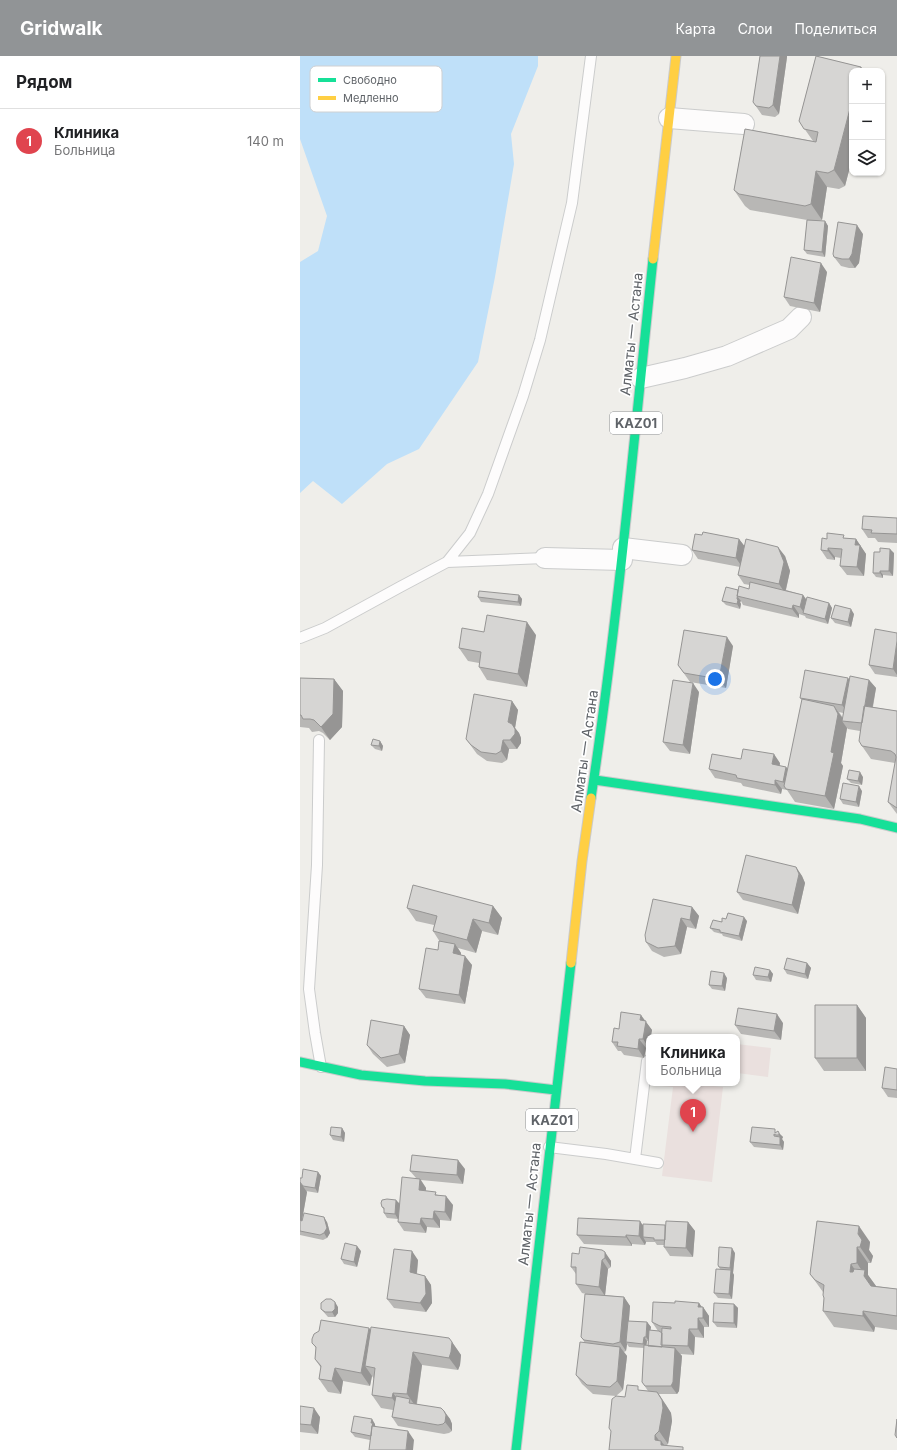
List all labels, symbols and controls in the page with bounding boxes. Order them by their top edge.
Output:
text: Gridwalk [20,17,103,40]
text: Карта [675,20,716,37]
text: Слои [738,20,773,37]
text: Поделиться [795,20,877,37]
legend [310,66,442,112]
map controls [849,68,885,176]
button: + [849,68,885,104]
text: Рядом [16,72,72,92]
text: Свободно [343,73,397,87]
text: Медленно [343,91,399,105]
button: − [849,104,885,140]
text: Клиника [54,123,119,142]
text: 1 [26,133,32,149]
text: 140 m [247,133,284,149]
button: layers [849,140,885,176]
text: Больница [54,142,115,158]
street label: Алматы — Астана [616,272,646,396]
road number: KАZ01 [610,412,662,434]
your location [705,669,725,689]
street label: Алматы — Астана [567,689,601,813]
popup [646,1034,740,1086]
text: Клиника [660,1043,726,1062]
text: Больница [660,1062,722,1078]
pin: 1 [680,1099,706,1132]
road number: KАZ01 [526,1109,578,1131]
street label: Алматы — Астана [514,1142,544,1266]

